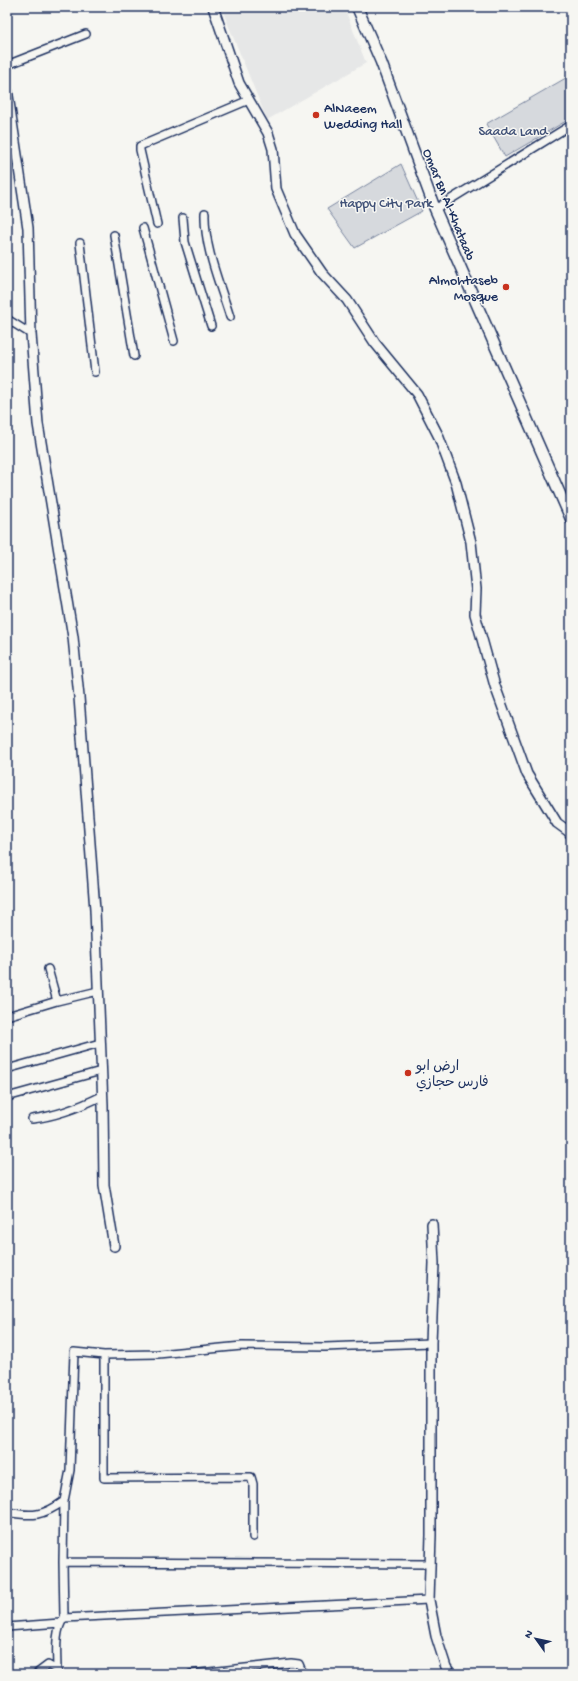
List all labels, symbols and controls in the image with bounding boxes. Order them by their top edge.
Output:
place label: AlNaeem Wedding Hall [324,101,402,134]
marker: AlNaeem Wedding Hall [311,110,321,120]
park label: Saada Land [478,124,549,141]
street label: Omar Bn Al-Khataab [418,147,478,264]
park label: Happy City Park [340,196,434,213]
place label: Almohtaseb Mosque [429,273,499,306]
marker: Almohtaseb Mosque [501,282,511,292]
place label: ارض ابو فارس حجازي [415,1059,489,1092]
marker: ارض ابو فارس حجازي [403,1068,413,1078]
north arrow [516,1619,556,1659]
text: N [522,1628,536,1641]

